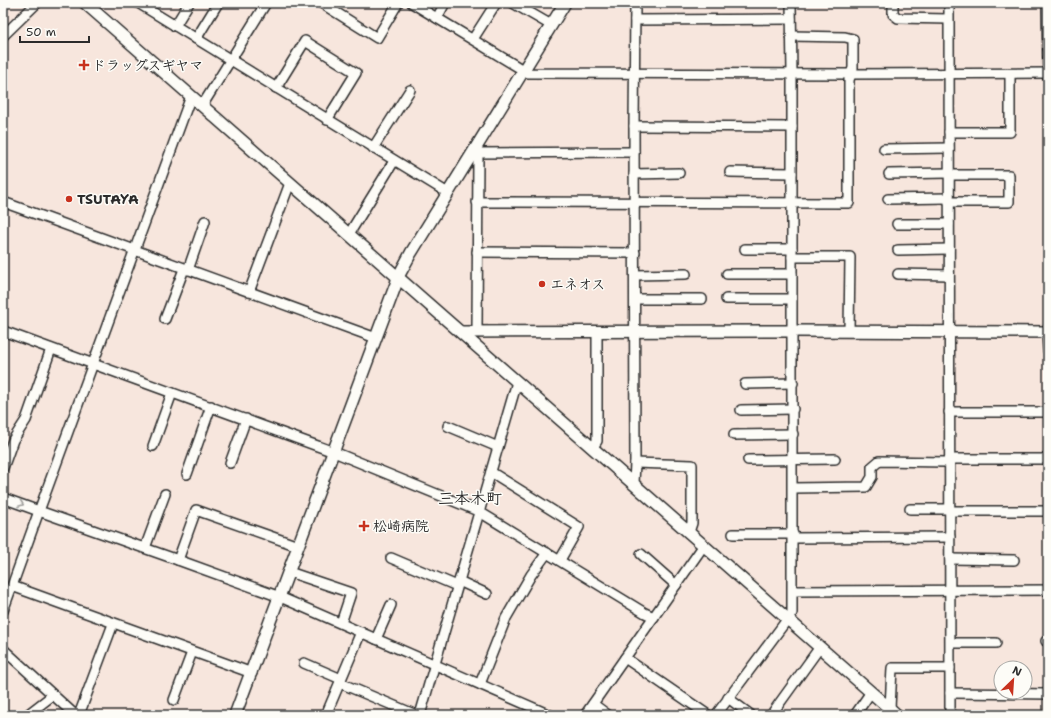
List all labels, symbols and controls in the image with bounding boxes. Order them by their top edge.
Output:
scale bar [20,18,89,44]
text: 50 m [26,24,56,40]
place label: ドラッグスギヤマ [92,56,203,74]
marker: ドラッグスギヤマ [79,60,89,70]
place label: TSUTAYA [77,190,139,208]
marker: TSUTAYA [64,194,74,204]
place label: エネオス [550,275,605,293]
marker: エネオス [537,279,547,289]
district label: 三本木町 [438,488,502,509]
one-way arrow [18,500,25,508]
place label: 松崎病院 [373,517,429,535]
marker: 松崎病院 [358,520,370,532]
north arrow [993,660,1033,700]
text: N [1010,663,1024,680]

